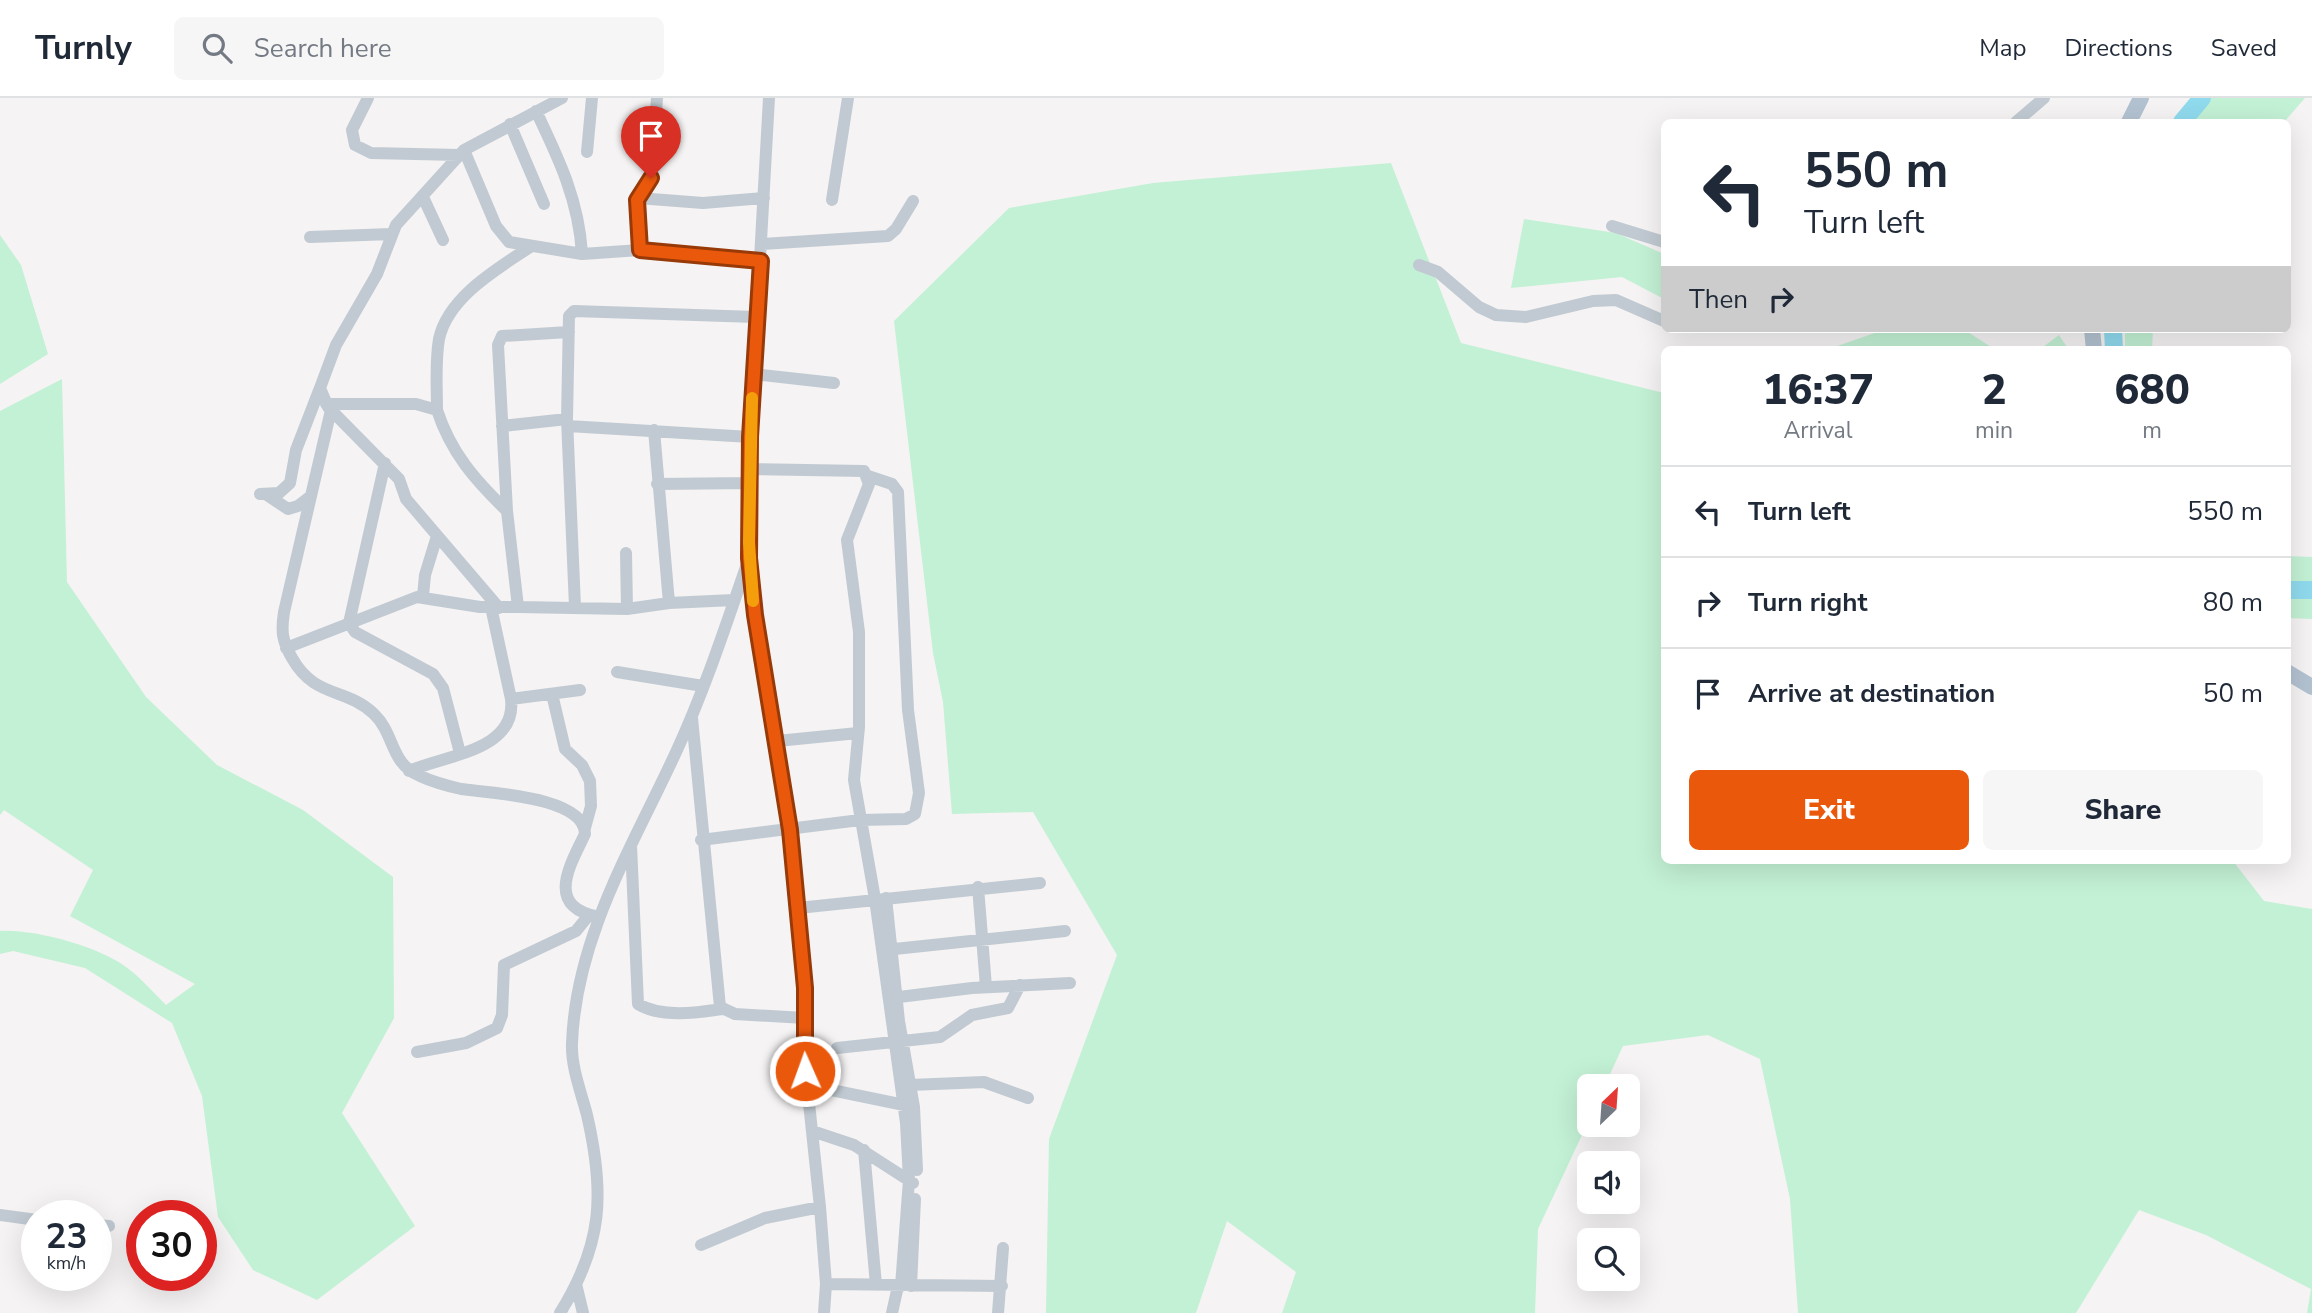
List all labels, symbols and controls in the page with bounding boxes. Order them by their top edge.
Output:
search box [174,17,664,80]
text: Turnly [35,26,132,71]
icon: search [198,29,236,67]
text: Search here [254,31,392,66]
text: Map [1979,32,2026,64]
text: Directions [2064,32,2173,64]
text: Saved [2211,32,2277,64]
pin [621,106,681,178]
icon: arrive [632,117,670,155]
text: 550 m [1804,137,1948,204]
icon: left [1689,147,1780,238]
text: Turn left [1804,201,1924,244]
icon: right [1762,280,1800,318]
text: Then [1689,282,1748,317]
text: 16:37 [1762,362,1874,419]
text: 2 [1981,362,2007,419]
text: 680 [2114,362,2190,419]
text: Arrival [1783,415,1853,446]
text: min [1975,415,2013,446]
text: m [2142,415,2162,446]
icon: left [1689,493,1727,531]
text: Turn left [1748,494,1851,529]
text: 550 m [2187,494,2263,529]
icon: right [1689,584,1727,622]
text: Turn right [1748,585,1867,620]
text: 80 m [2203,585,2263,620]
icon: arrive [1689,675,1727,713]
text: Arrive at destination [1748,676,1995,711]
text: 50 m [2203,676,2263,711]
button: Exit [1689,770,1969,850]
button: Share [1983,770,2263,850]
position arrow [768,1034,842,1108]
north arrow [1577,1074,1640,1138]
map controls [1577,1074,1640,1291]
button: sound [1577,1151,1640,1214]
speed limit sign: 30 [126,1200,217,1291]
text: 23 [45,1213,88,1260]
button: search [1577,1228,1640,1291]
text: km/h [47,1251,86,1275]

